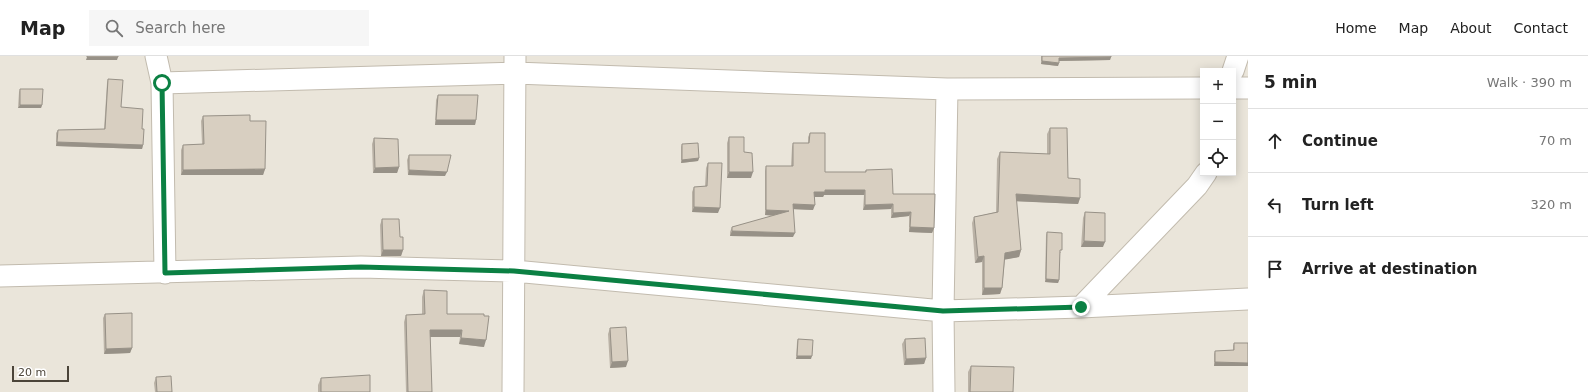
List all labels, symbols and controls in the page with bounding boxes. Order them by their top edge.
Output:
search box [89,10,369,46]
text: Map [20,17,65,39]
icon: search [103,17,125,39]
text: Search here [135,19,225,37]
text: Home [1335,20,1377,36]
text: Map [1399,20,1428,36]
text: About [1450,20,1492,36]
text: Contact [1514,20,1568,36]
map controls [1200,68,1236,176]
button: + [1200,68,1236,104]
text: 5 min [1264,72,1317,92]
route start [153,74,171,92]
text: Walk · 390 m [1487,75,1572,90]
button: − [1200,104,1236,140]
icon: ahead [1264,130,1286,152]
text: Continue [1302,132,1378,150]
text: 70 m [1539,133,1572,148]
button: locate [1200,140,1236,176]
icon: left [1264,194,1286,216]
text: Turn left [1302,196,1374,214]
text: 320 m [1530,197,1572,212]
icon: arrive [1264,258,1286,280]
text: Arrive at destination [1302,260,1477,278]
route end [1072,298,1090,316]
scale bar [12,364,69,383]
text: 20 m [18,366,46,379]

